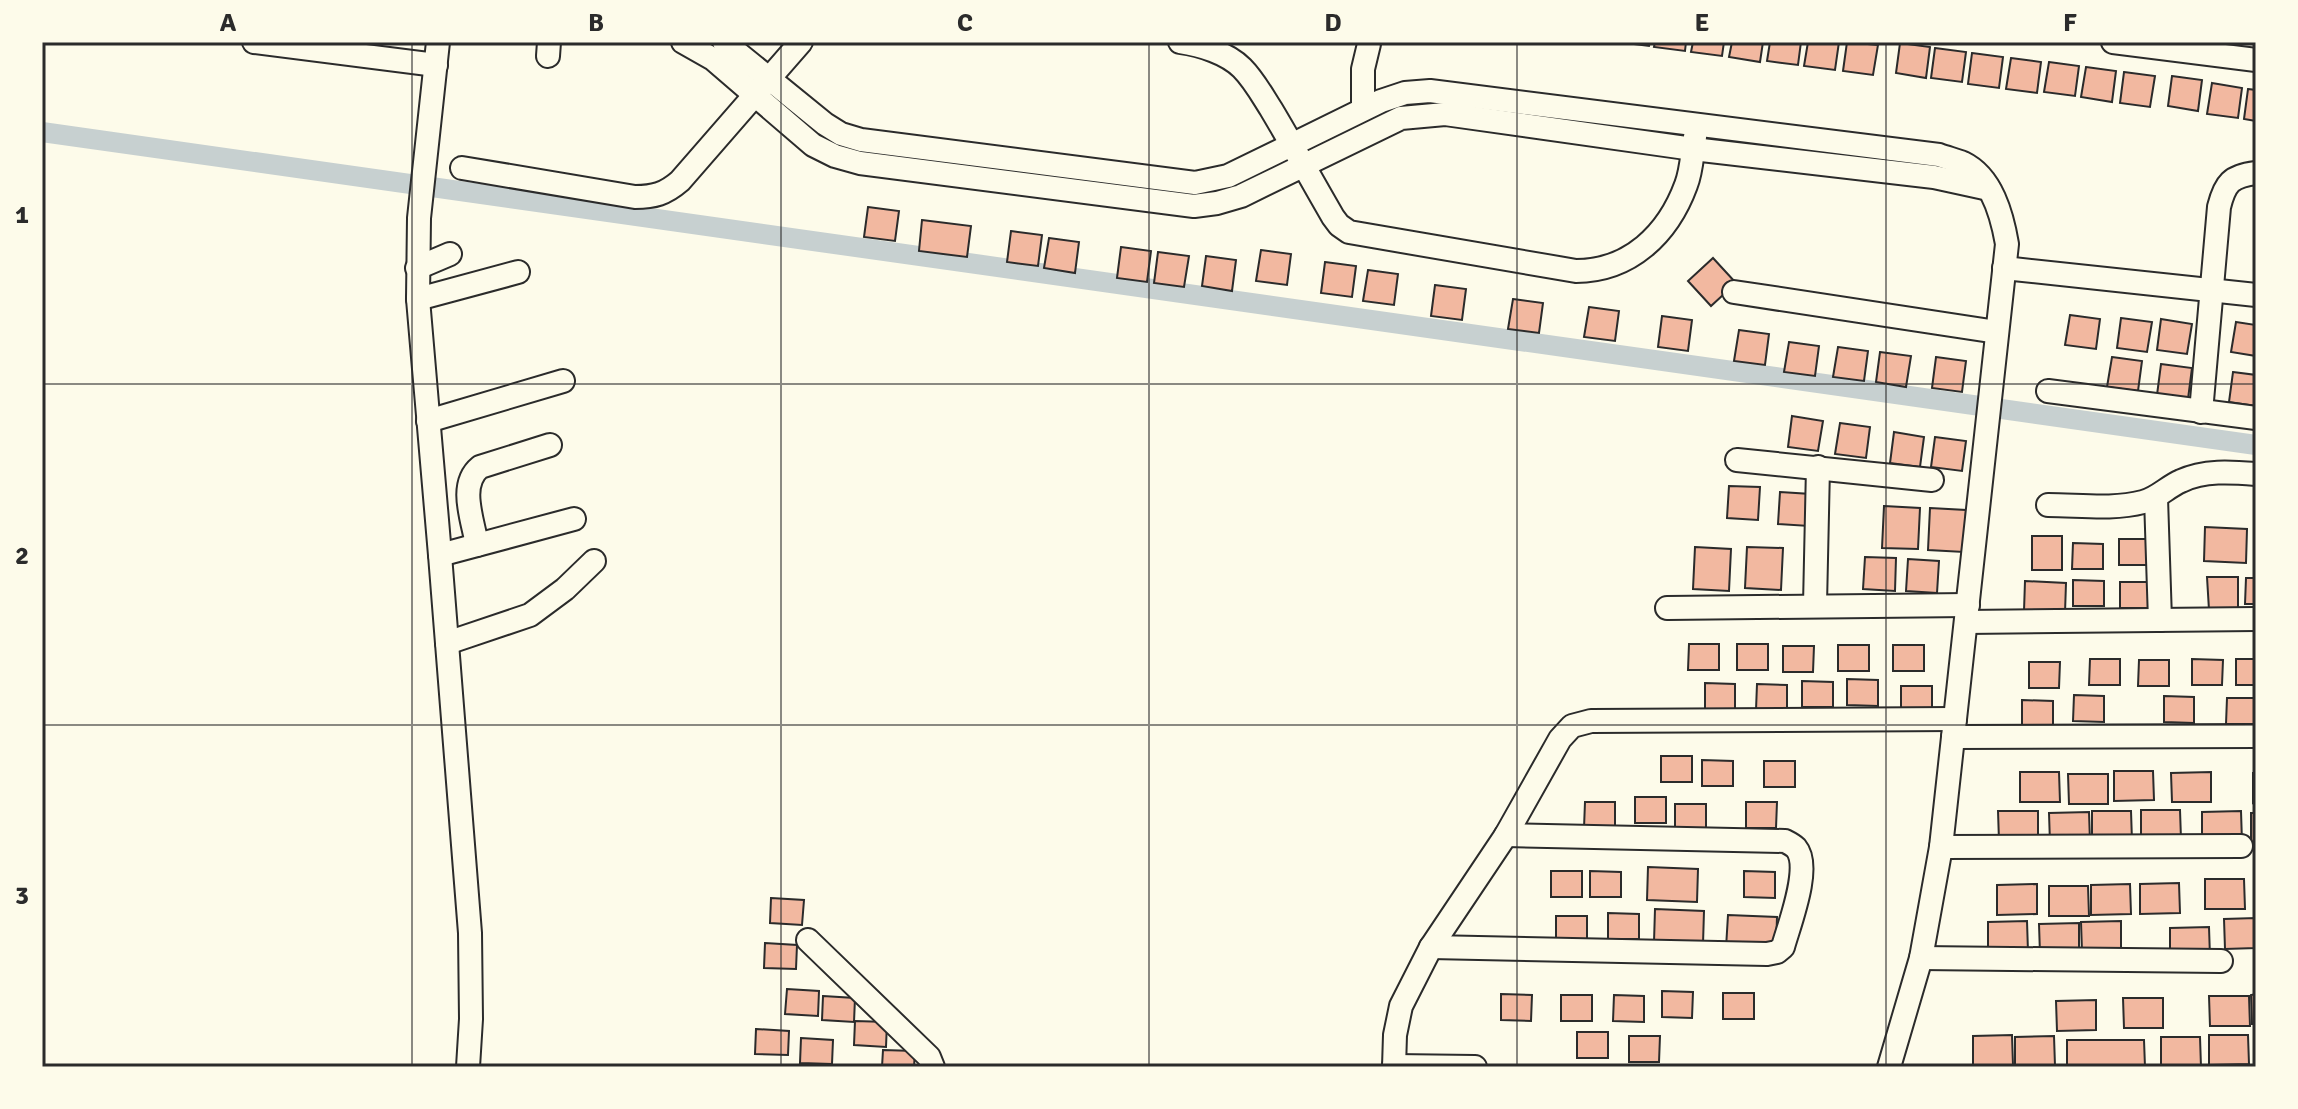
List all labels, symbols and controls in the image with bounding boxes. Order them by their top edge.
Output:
text: A [220,7,237,39]
text: B [588,7,604,39]
text: C [957,7,973,39]
text: D [1324,7,1342,39]
text: E [1695,7,1709,39]
text: F [2063,7,2077,39]
text: 1 [15,199,29,231]
text: 2 [15,540,29,572]
text: 3 [15,880,29,912]

